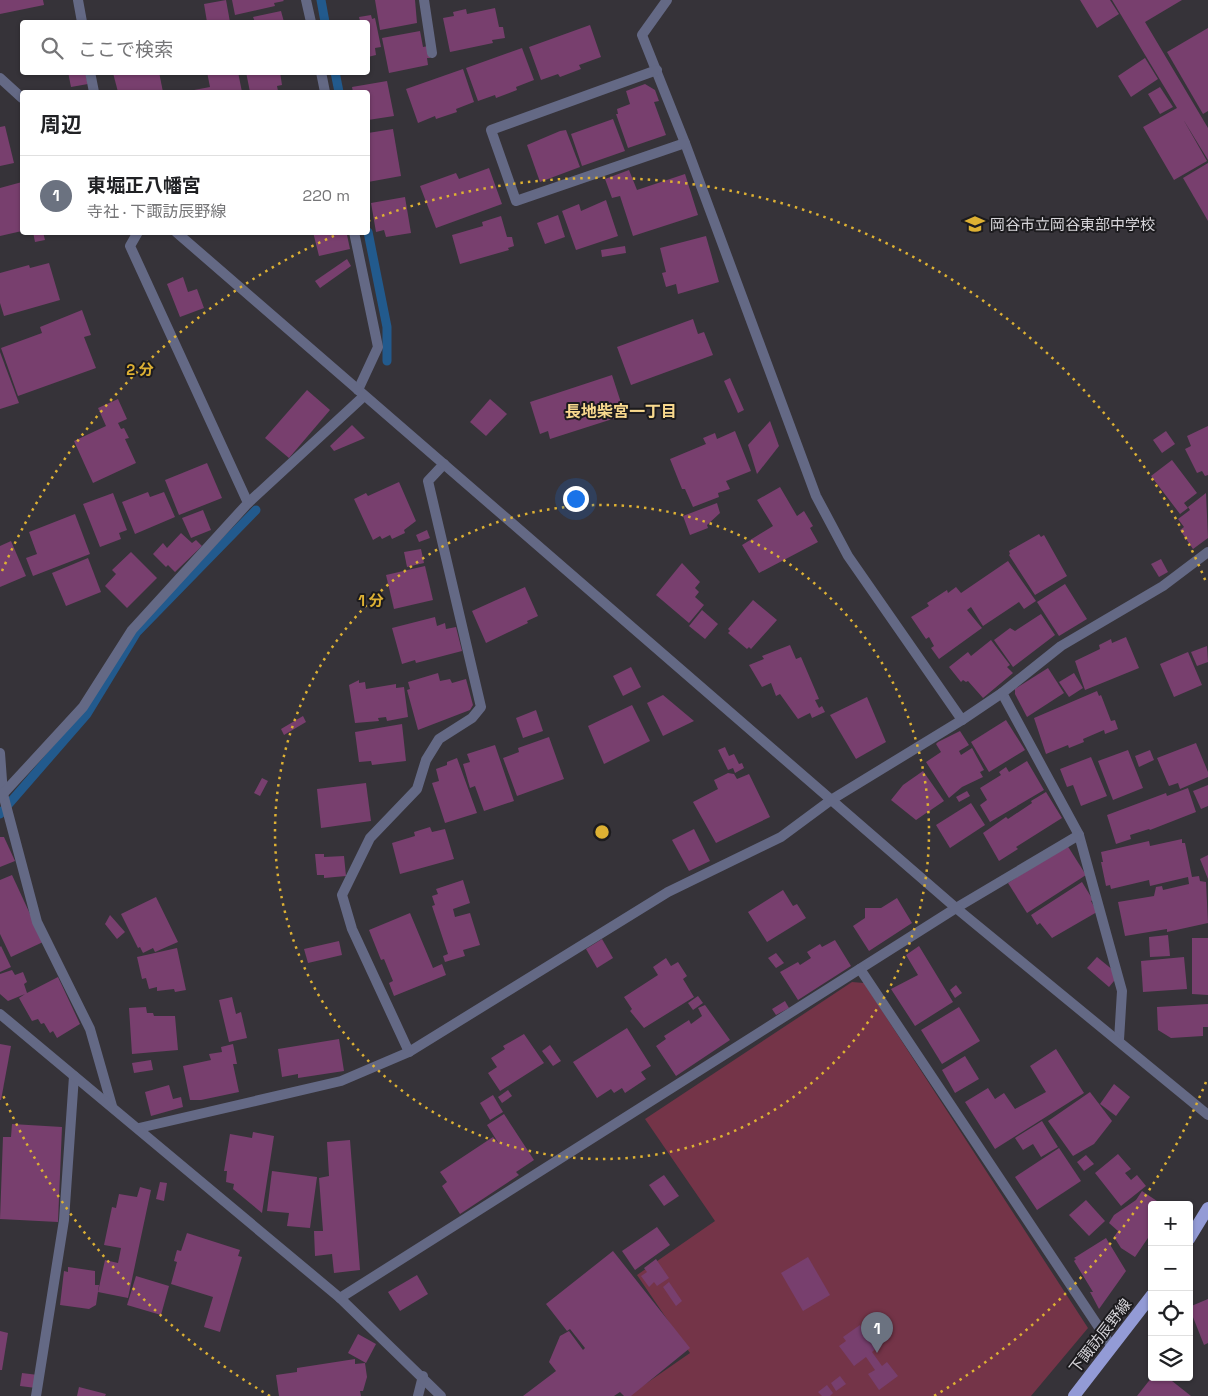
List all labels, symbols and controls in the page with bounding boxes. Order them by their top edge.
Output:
search box [20,20,370,75]
icon: search [38,34,66,62]
text: ここで検索 [78,37,173,62]
text: 周辺 [40,111,82,138]
text: 東堀正八幡宮 [87,173,201,198]
text: 1 [52,185,60,206]
text: 220 m [303,185,350,206]
text: 寺社 · 下諏訪辰野線 [87,201,226,222]
school or university icon: 岡谷市立岡谷東部中学校 [964,213,986,235]
place label: 岡谷市立岡谷東部中学校 [990,215,1155,234]
text: 2 分 [126,360,154,379]
district label: 長地柴宮一丁目 [565,401,677,422]
your location [563,486,589,512]
text: 1 分 [358,591,384,610]
centre of rings [593,823,611,841]
map controls [1148,1201,1193,1381]
button: + [1148,1201,1193,1246]
button: − [1148,1246,1193,1291]
button: locate [1148,1291,1193,1336]
street label: 下諏訪辰野線 [1065,1295,1135,1377]
pin: 1 [861,1312,893,1353]
button: layers [1148,1336,1193,1381]

